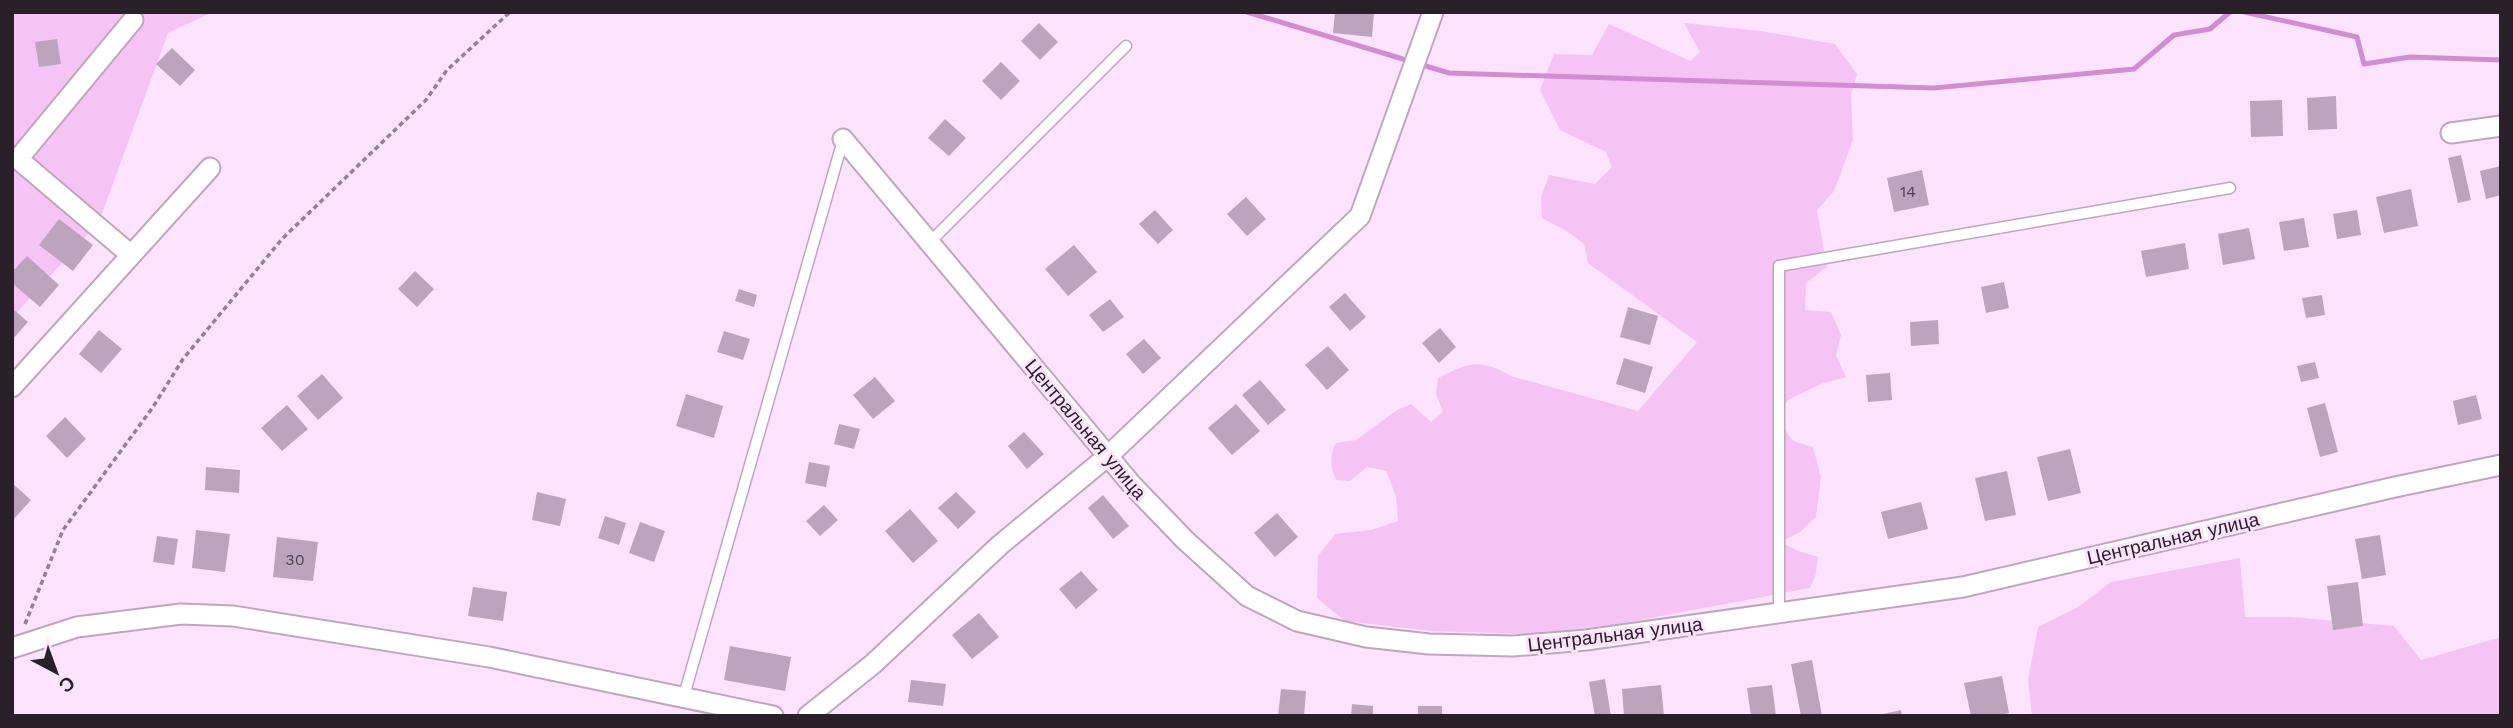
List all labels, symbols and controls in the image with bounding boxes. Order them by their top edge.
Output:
house number: 14 [1900,182,1916,201]
street label: Центральная улица [1020,355,1151,504]
street label: Центральная улица [2085,507,2262,569]
house number: 30 [285,550,305,569]
street label: Центральная улица [1526,612,1704,657]
north arrow [21,637,91,707]
text: С [54,671,80,698]

